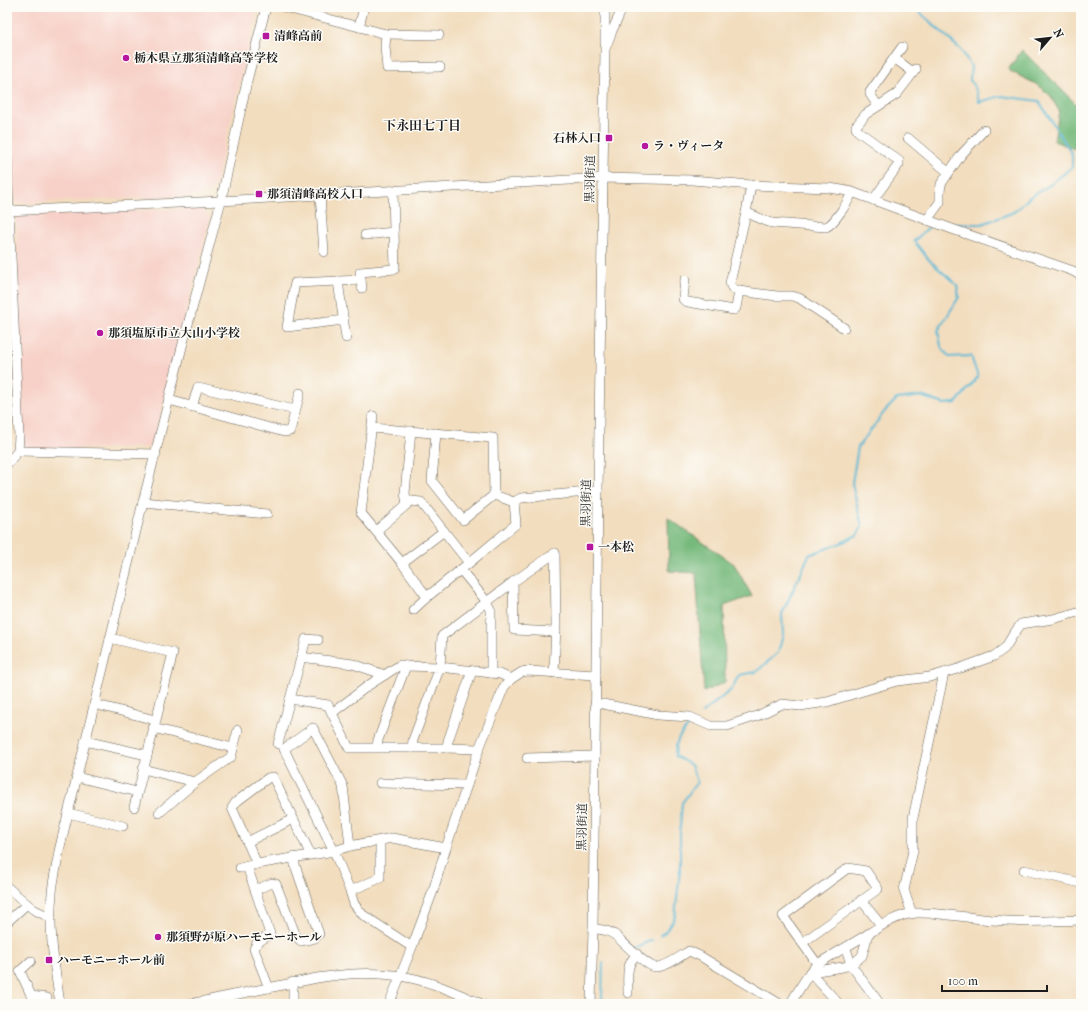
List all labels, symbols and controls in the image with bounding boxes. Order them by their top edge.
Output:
north arrow [1030,18,1070,58]
text: N [1051,27,1066,41]
place label: 清峰高前 [274,29,322,43]
marker: 清峰高前 [261,31,271,41]
place label: 栃木県立那須清峰高等学校 [134,51,278,65]
marker: 栃木県立那須清峰高等学校 [121,53,131,63]
district label: 下永田七丁目 [383,118,461,133]
place label: 石林入口 [553,131,601,145]
marker: 石林入口 [604,133,614,143]
place label: ラ・ヴィータ [653,139,724,153]
marker: ラ・ヴィータ [640,141,650,151]
street label: 黒羽街道 [583,155,597,203]
place label: 那須清峰高校入口 [267,187,363,201]
marker: 那須清峰高校入口 [254,189,264,199]
place label: 那須塩原市立大山小学校 [108,326,240,340]
marker: 那須塩原市立大山小学校 [95,328,105,338]
street label: 黒羽街道 [579,479,593,527]
place label: 一本松 [598,540,634,554]
marker: 一本松 [585,542,595,552]
street label: 黒羽街道 [575,803,589,851]
place label: 那須野が原ハーモニーホール [166,930,322,944]
marker: 那須野が原ハーモニーホール [153,932,163,942]
place label: ハーモニーホール前 [57,953,165,967]
marker: ハーモニーホール前 [44,955,54,965]
scale bar [942,967,1047,993]
text: 100 m [948,974,978,988]

